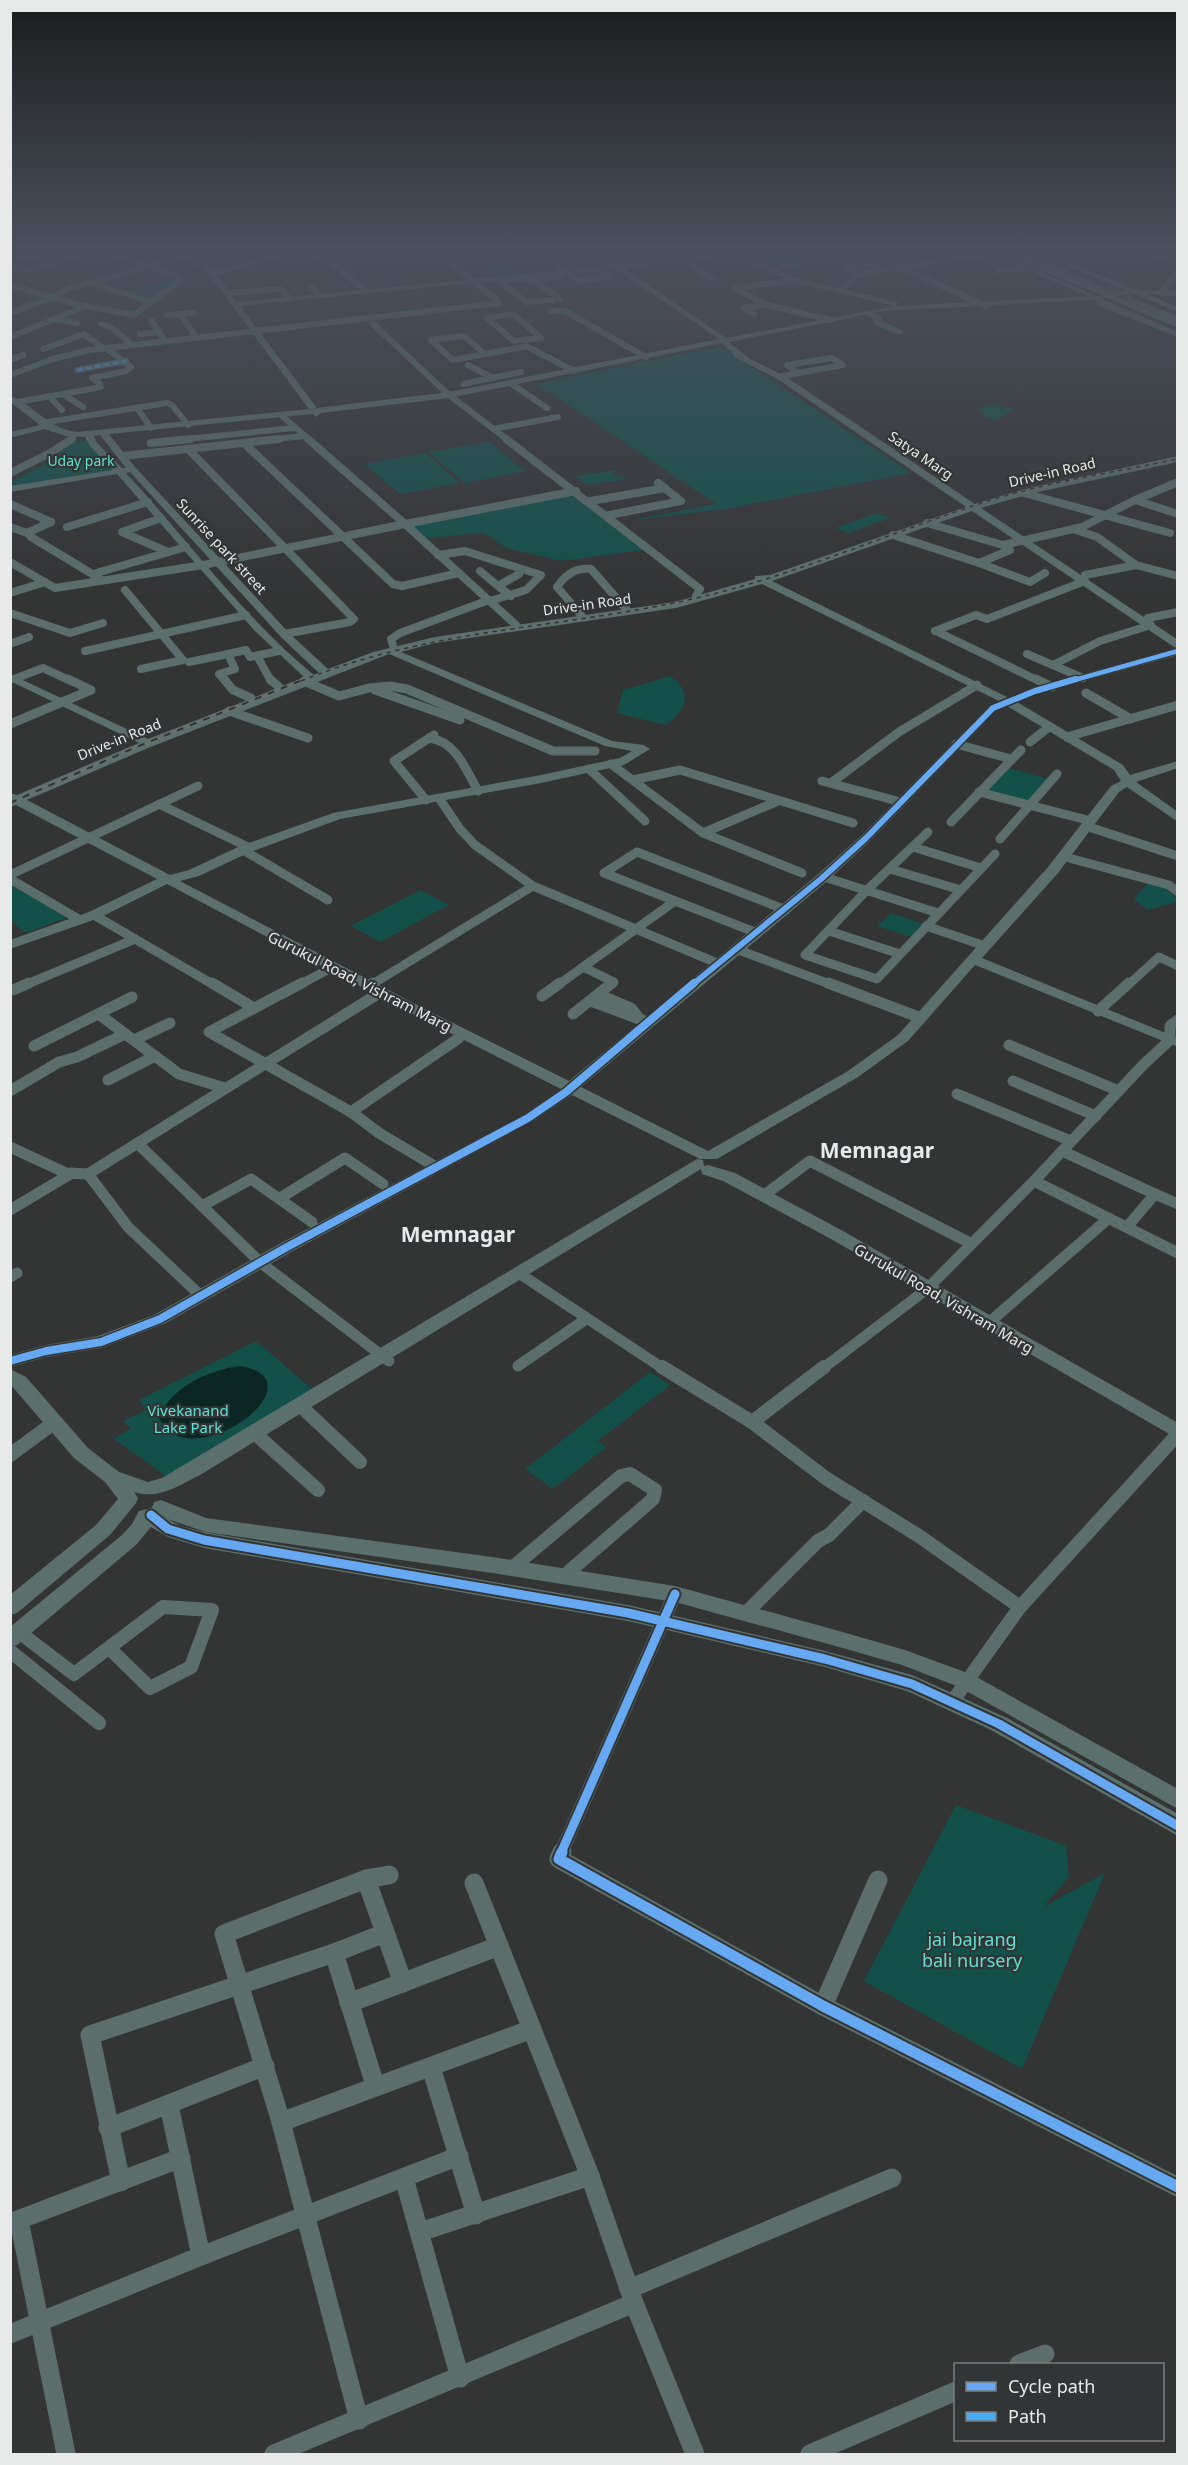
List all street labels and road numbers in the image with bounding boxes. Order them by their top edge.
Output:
street label: Satya Marg [885,426,957,484]
street label: Drive-in Road [1007,453,1097,491]
street label: Sunrise park street [173,494,271,598]
street label: Drive-in Road [542,588,632,620]
street label: Drive-in Road [74,714,164,764]
street label: Gurukul Road, Vishram Marg [265,926,455,1036]
street label: Gurukul Road, Vishram Marg [851,1238,1037,1358]

